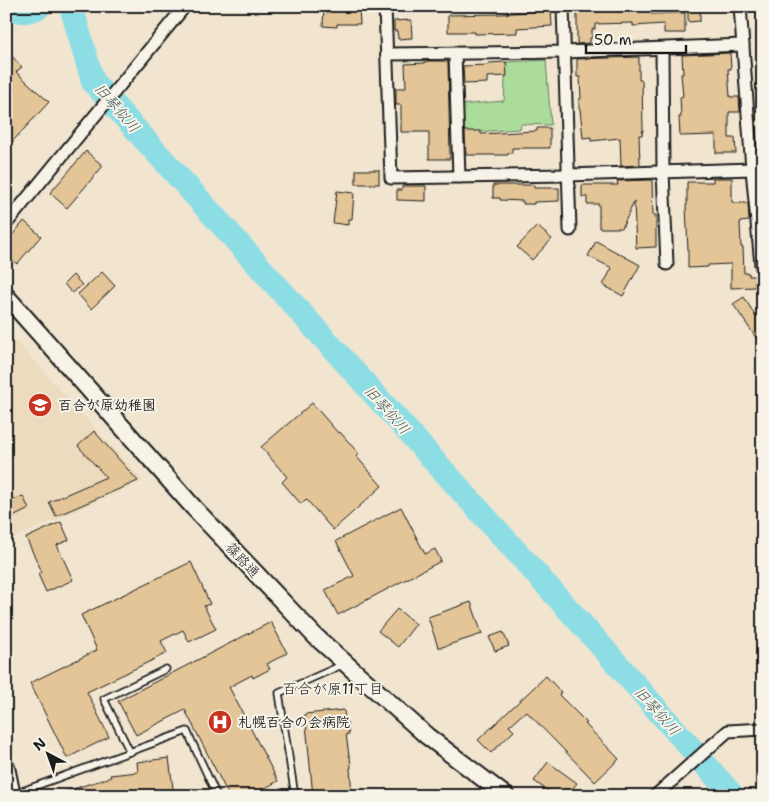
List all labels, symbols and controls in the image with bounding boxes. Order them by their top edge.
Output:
scale bar [586,22,686,54]
text: 50 m [594,30,632,50]
water label: 旧琴似川 [90,79,144,137]
water label: 旧琴似川 [359,381,415,439]
school or university icon: 百合が原幼稚園 [27,392,53,418]
place label: 百合が原幼稚園 [58,396,156,414]
street label: 篠路通 [222,539,264,581]
district label: 百合が原11丁目 [282,679,384,699]
water label: 旧琴似川 [629,682,685,740]
hospital icon: 札幌百合の会病院 [207,709,233,735]
place label: 札幌百合の会病院 [238,713,350,731]
north arrow [22,730,72,780]
text: N [29,734,50,755]

